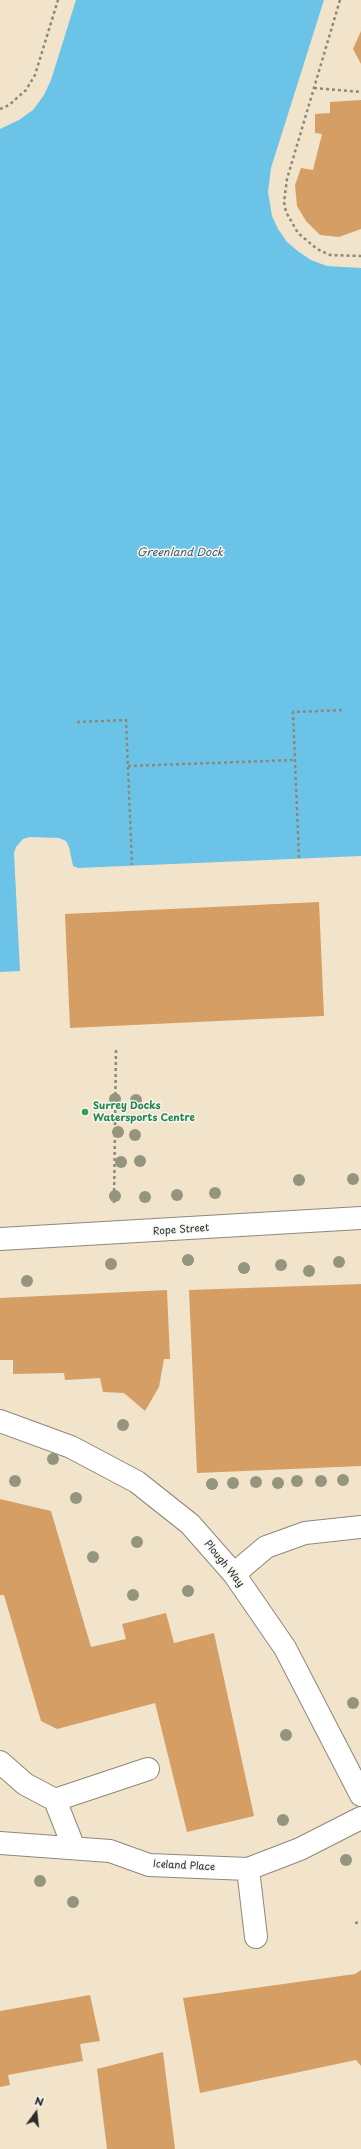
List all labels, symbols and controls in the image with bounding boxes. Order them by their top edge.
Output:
water label: Greenland Dock [137,546,223,560]
place label: Surrey Docks Watersports Centre [93,1100,195,1124]
marker: Surrey Docks Watersports Centre [80,1107,90,1117]
street label: Rope Street [152,1222,210,1238]
street label: Plough Way [202,1538,246,1590]
street label: Iceland Place [153,1858,215,1874]
text: N [33,2092,46,2110]
north arrow [16,2093,56,2133]

